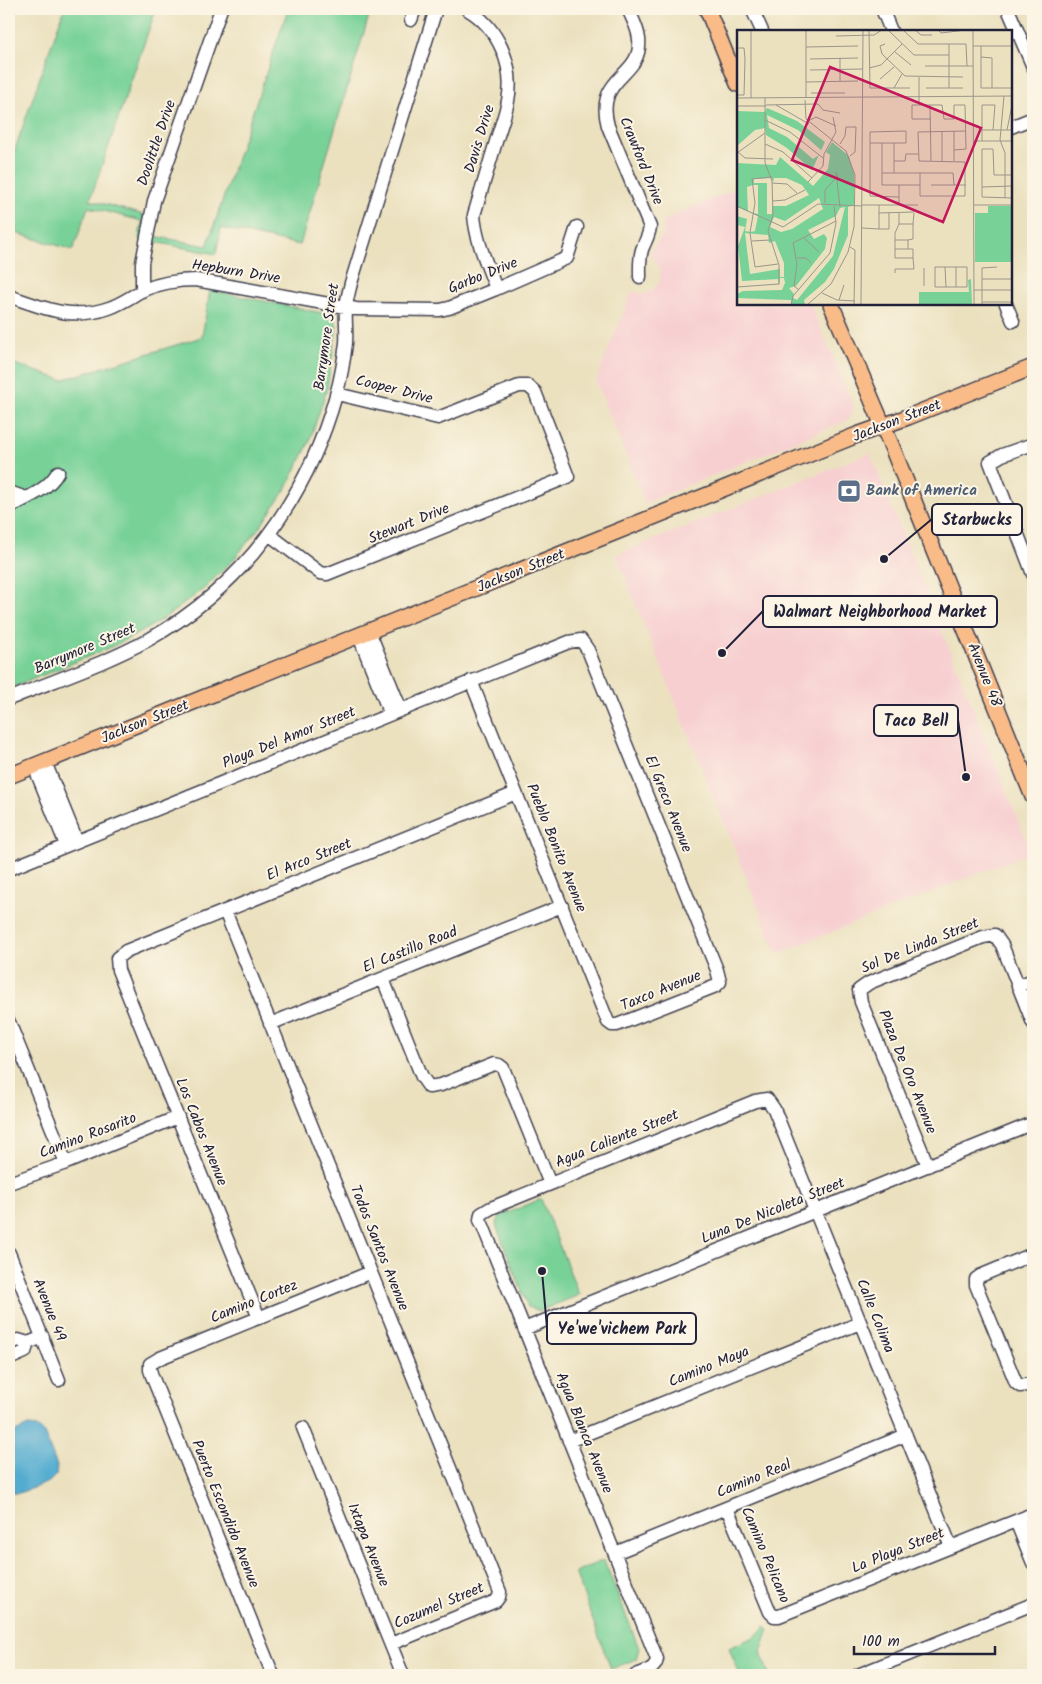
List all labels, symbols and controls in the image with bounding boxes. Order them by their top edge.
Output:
inset map [737,30,1012,305]
street label: Doolittle Drive [131,96,183,189]
street label: Davis Drive [458,102,502,176]
street label: Crawford Drive [612,113,670,209]
street label: Garbo Drive [445,251,522,301]
street label: Hepburn Drive [190,253,282,291]
street label: Barrymore Street [308,282,346,392]
street label: Cooper Drive [353,369,435,411]
street label: Jackson Street [849,393,945,449]
bank icon: Bank of America [836,478,862,504]
place label: Bank of America [866,479,977,503]
street label: Stewart Drive [365,497,453,551]
callout: Starbucks [932,504,1022,535]
text: Starbucks [942,508,1013,533]
street label: Jackson Street [473,542,569,600]
callout: Walmart Neighborhood Market [763,596,997,627]
text: Walmart Neighborhood Market [773,600,988,625]
street label: Barrymore Street [31,617,140,681]
street label: Avenue 48 [960,639,1008,712]
street label: Jackson Street [97,693,193,751]
street label: Playa Del Amor Street [219,700,359,776]
callout: Taco Bell [874,705,958,736]
text: Taco Bell [884,709,949,734]
street label: El Greco Avenue [638,752,699,856]
street label: Pueblo Bonito Avenue [519,780,593,916]
street label: El Arco Street [263,832,355,888]
street label: Sol De Linda Street [857,911,983,981]
street label: El Castillo Road [359,920,462,980]
street label: Taxco Avenue [617,964,705,1018]
street label: Plaza De Oro Avenue [871,1006,943,1138]
street label: Los Cabos Avenue [168,1074,234,1190]
street label: Agua Caliente Street [552,1103,682,1175]
street label: Camino Rosarito [36,1106,140,1166]
street label: Luna De Nicoleta Street [697,1171,849,1251]
street label: Todos Santos Avenue [343,1182,415,1315]
street label: Camino Cortez [207,1273,302,1330]
street label: Avenue 49 [26,1275,73,1346]
street label: Calle Colima [849,1275,901,1357]
callout: Ye'we'vichem Park [547,1313,696,1344]
text: Ye'we'vichem Park [558,1317,687,1342]
street label: Camino Maya [665,1340,753,1394]
street label: Agua Blanca Avenue [549,1369,619,1497]
street label: Puerto Escondido Avenue [184,1436,266,1592]
street label: Camino Real [713,1453,795,1505]
street label: Ixtapa Avenue [340,1500,396,1591]
street label: Camino Pelicano [734,1503,796,1607]
street label: La Playa Street [848,1521,948,1581]
street label: Cozumel Street [390,1576,488,1636]
scale bar [854,1624,996,1656]
text: 100 m [862,1630,900,1654]

